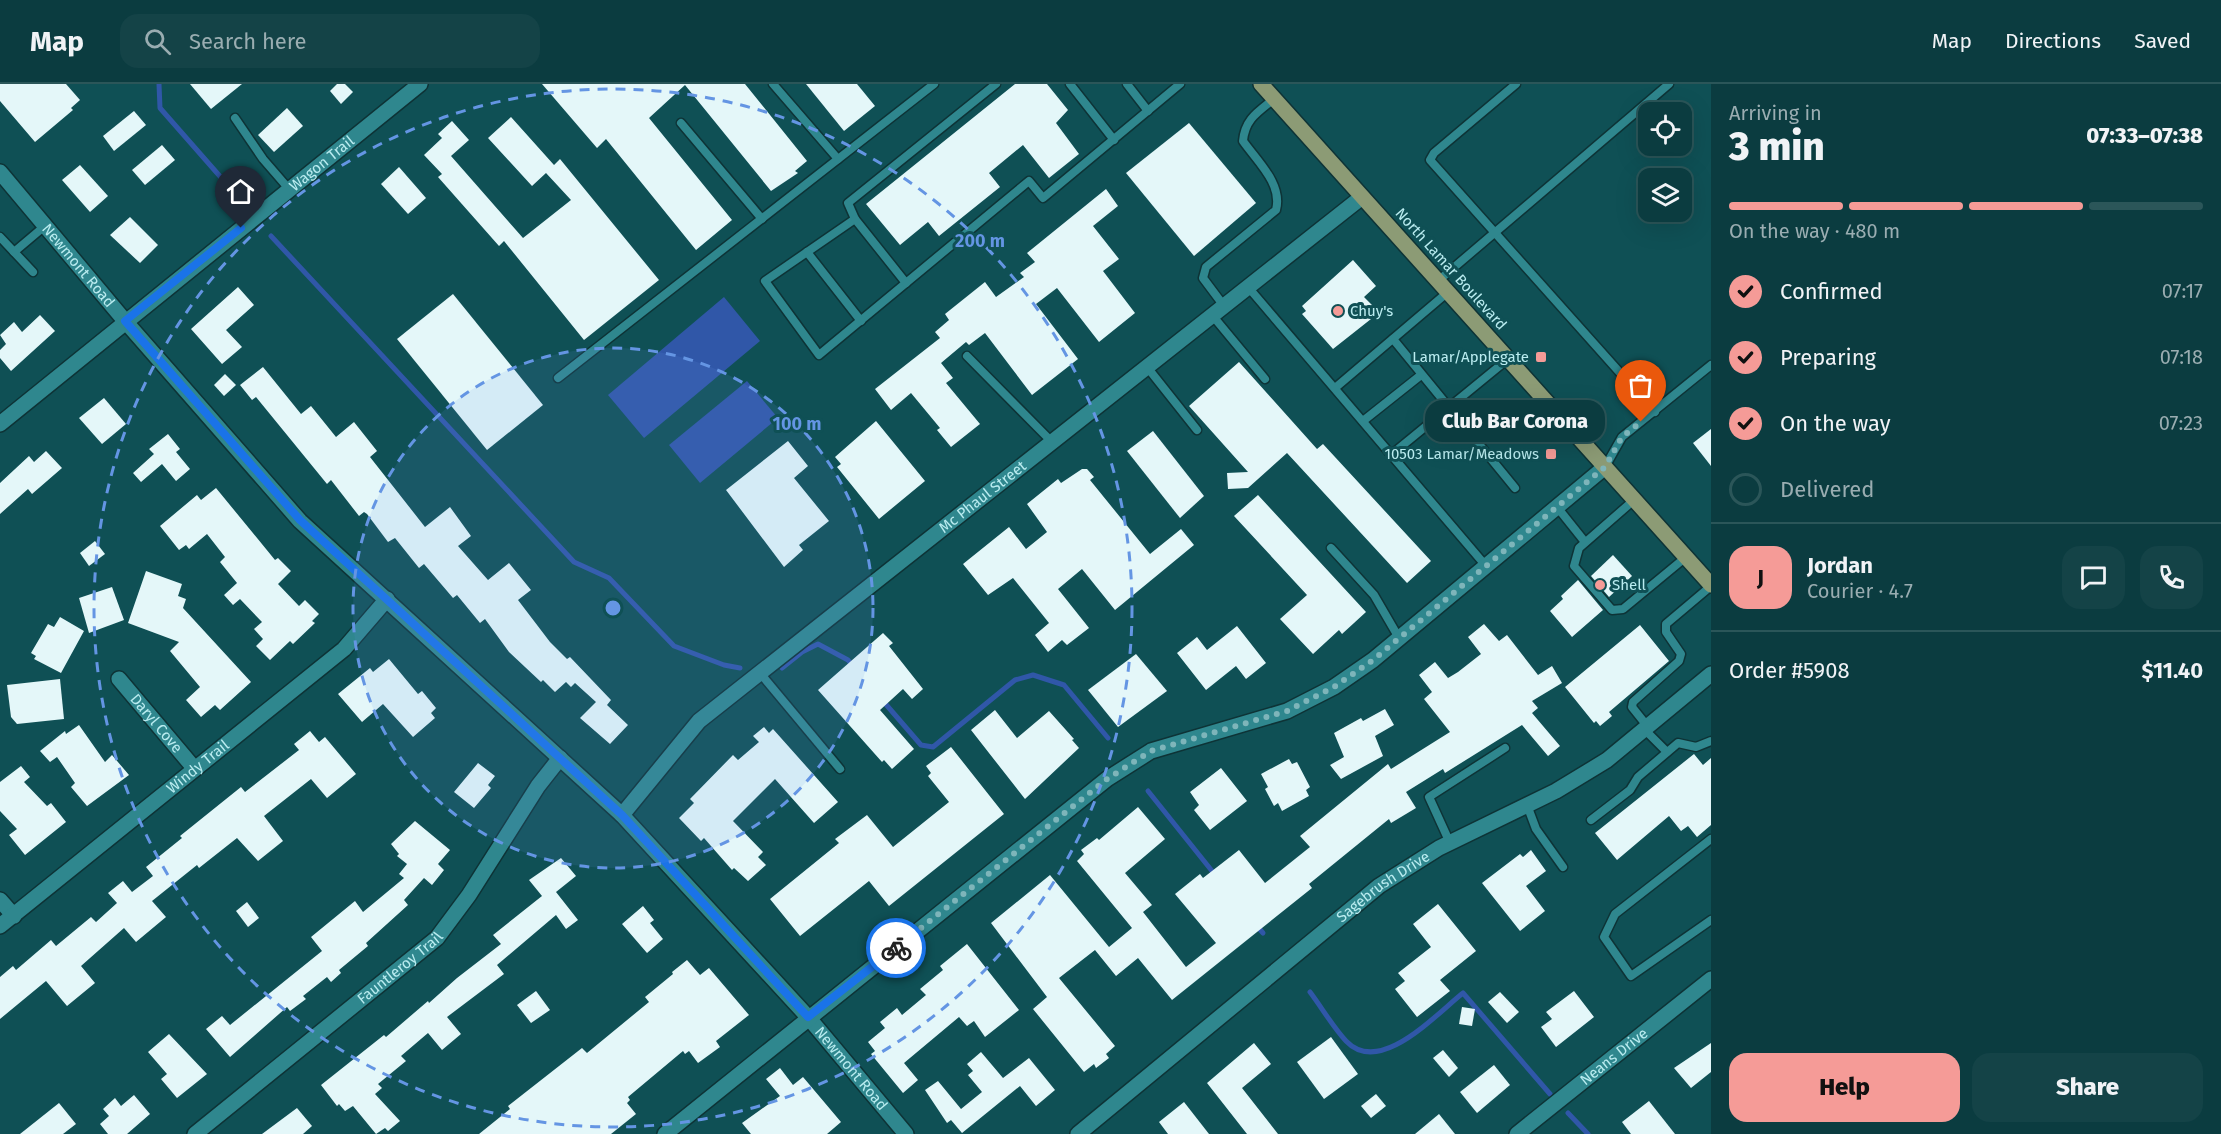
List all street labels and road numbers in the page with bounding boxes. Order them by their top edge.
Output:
street label: Wagon Trail [286,131,358,195]
street label: North Lamar Boulevard [1391,204,1511,334]
street label: Newmont Road [38,220,119,311]
street label: Mc Phaul Street [935,457,1030,537]
street label: Daryl Cove [126,690,186,757]
street label: Windy Trail [163,736,233,797]
street label: Sagebrush Drive [1333,847,1433,926]
street label: Fauntleroy Trail [354,928,448,1008]
street label: Newmont Road [811,1023,891,1114]
street label: Neans Drive [1576,1024,1651,1089]

